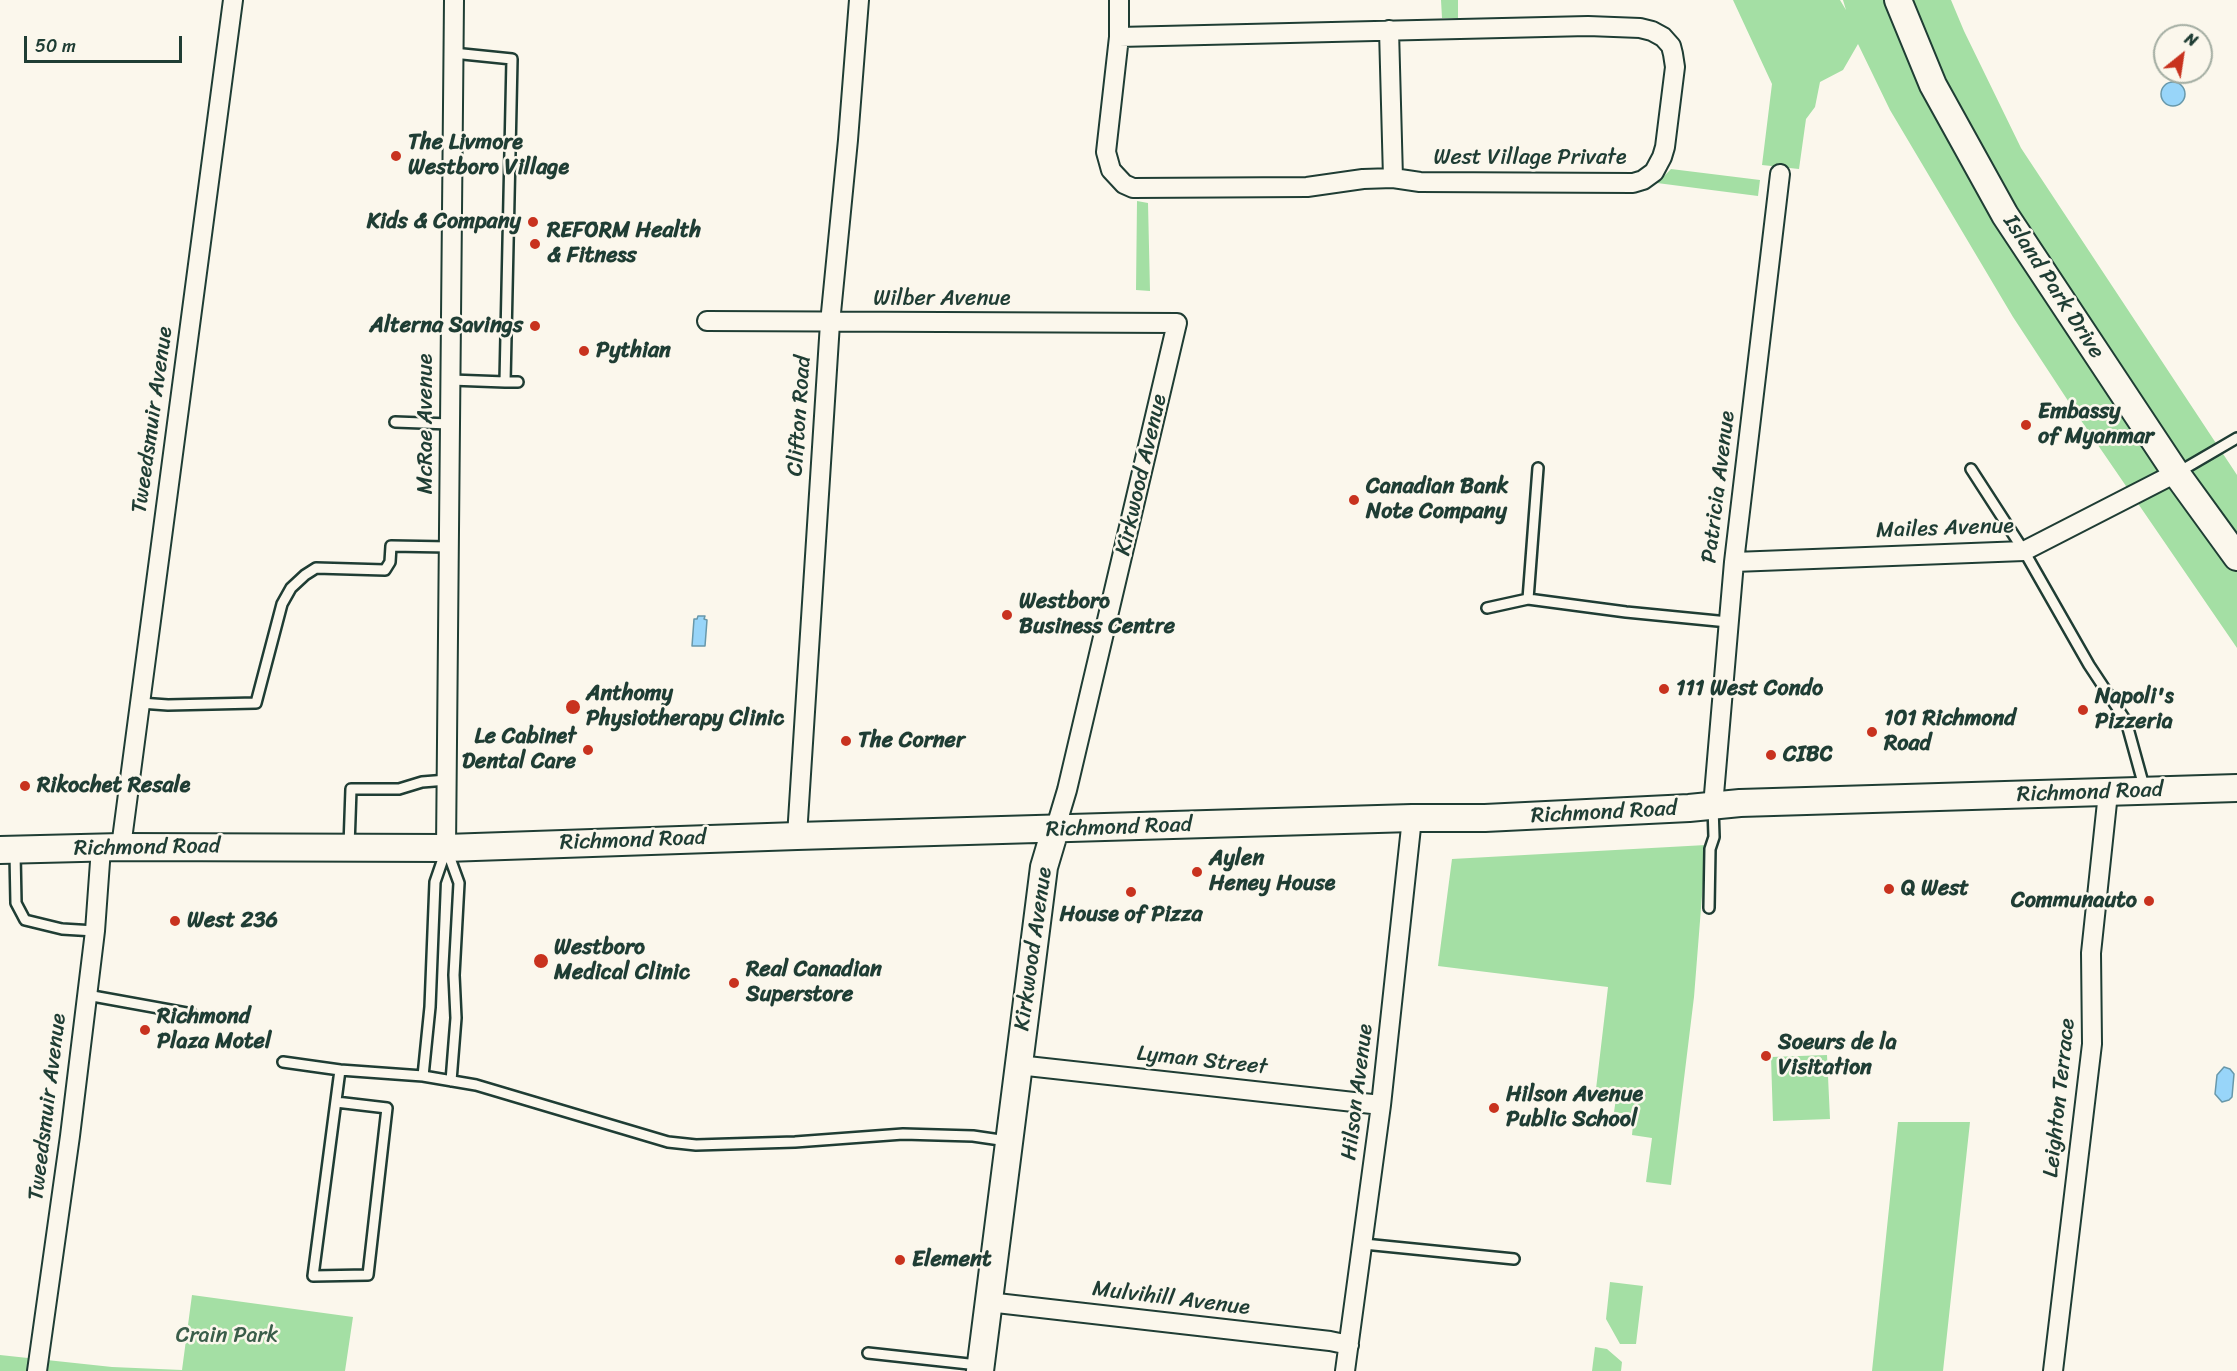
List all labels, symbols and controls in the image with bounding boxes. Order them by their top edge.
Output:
scale bar [27,24,184,62]
north arrow [2153,24,2213,84]
text: N [2179,24,2203,55]
text: 50 m [35,30,76,62]
place label: The Livmore Westboro Village [408,130,569,182]
street label: West Village Private [1433,145,1627,171]
marker: The Livmore Westboro Village [389,149,403,163]
place label: Kids & Company [367,209,521,235]
street label: Island Park Drive [1997,210,2109,364]
marker: Kids & Company [526,215,540,229]
place label: REFORM Health & Fitness [547,218,701,270]
marker: REFORM Health & Fitness [528,237,542,251]
street label: Wilber Avenue [873,286,1011,312]
place label: Alterna Savings [369,313,523,339]
marker: Alterna Savings [528,319,542,333]
street label: Tweedsmuir Avenue [127,325,179,515]
place label: Pythian [596,338,671,364]
marker: Pythian [577,344,591,358]
street label: McRae Avenue [413,354,439,494]
street label: Clifton Road [783,355,817,477]
street label: Kirkwood Avenue [1111,392,1173,558]
place label: Embassy of Myanmar [2038,399,2154,451]
street label: Patricia Avenue [1697,409,1741,565]
marker: Embassy of Myanmar [2019,418,2033,432]
place label: Canadian Bank Note Company [1366,474,1509,526]
marker: Canadian Bank Note Company [1347,493,1361,507]
street label: Mailes Avenue [1876,513,2014,545]
place label: Westboro Business Centre [1019,589,1175,640]
marker: Westboro Business Centre [1000,608,1014,622]
place label: 111 West Condo [1676,676,1823,702]
place label: Anthomy Physiotherapy Clinic [586,681,784,732]
marker: 111 West Condo [1657,682,1671,696]
place label: Napoli's Pizzeria [2095,684,2174,736]
marker: Anthomy Physiotherapy Clinic [564,698,582,716]
marker: Napoli's Pizzeria [2076,703,2090,717]
place label: 101 Richmond Road [1884,706,2016,758]
place label: Le Cabinet Dental Care [462,724,576,776]
marker: 101 Richmond Road [1865,725,1879,739]
place label: The Corner [858,728,965,754]
marker: The Corner [839,734,853,748]
place label: CIBC [1783,742,1833,768]
marker: Le Cabinet Dental Care [581,743,595,757]
marker: CIBC [1764,748,1778,762]
place label: Rikochet Resale [37,773,190,799]
street label: Richmond Road [2016,777,2164,809]
marker: Rikochet Resale [18,779,32,793]
street label: Richmond Road [1530,796,1678,830]
street label: Richmond Road [1045,812,1193,844]
street label: Richmond Road [559,825,707,857]
street label: Richmond Road [74,834,220,862]
place label: Aylen Heney House [1209,846,1335,897]
street label: Kirkwood Avenue [1009,865,1059,1033]
marker: Aylen Heney House [1190,865,1204,879]
place label: Q West [1901,876,1969,902]
marker: Q West [1882,882,1896,896]
marker: House of Pizza [1124,885,1138,899]
place label: Communauto [2011,888,2137,914]
marker: Communauto [2142,894,2156,908]
place label: House of Pizza [1060,902,1202,928]
place label: West 236 [187,908,278,934]
marker: West 236 [168,914,182,928]
place label: Westboro Medical Clinic [554,935,690,986]
marker: Westboro Medical Clinic [532,952,550,970]
place label: Real Canadian Superstore [746,957,882,1008]
marker: Real Canadian Superstore [727,976,741,990]
place label: Richmond Plaza Motel [157,1004,271,1056]
street label: Tweedsmuir Avenue [23,1012,73,1202]
street label: Leighton Terrace [2039,1017,2081,1179]
street label: Hilson Avenue [1337,1022,1379,1162]
marker: Richmond Plaza Motel [138,1023,152,1037]
place label: Soeurs de la Visitation [1778,1030,1897,1082]
street label: Lyman Street [1135,1041,1269,1081]
marker: Soeurs de la Visitation [1759,1049,1773,1063]
place label: Hilson Avenue Public School [1506,1082,1643,1134]
marker: Hilson Avenue Public School [1487,1101,1501,1115]
place label: Element [912,1247,992,1273]
marker: Element [893,1253,907,1267]
street label: Mulvihill Avenue [1091,1276,1251,1322]
park label: Crain Park [176,1323,278,1349]

